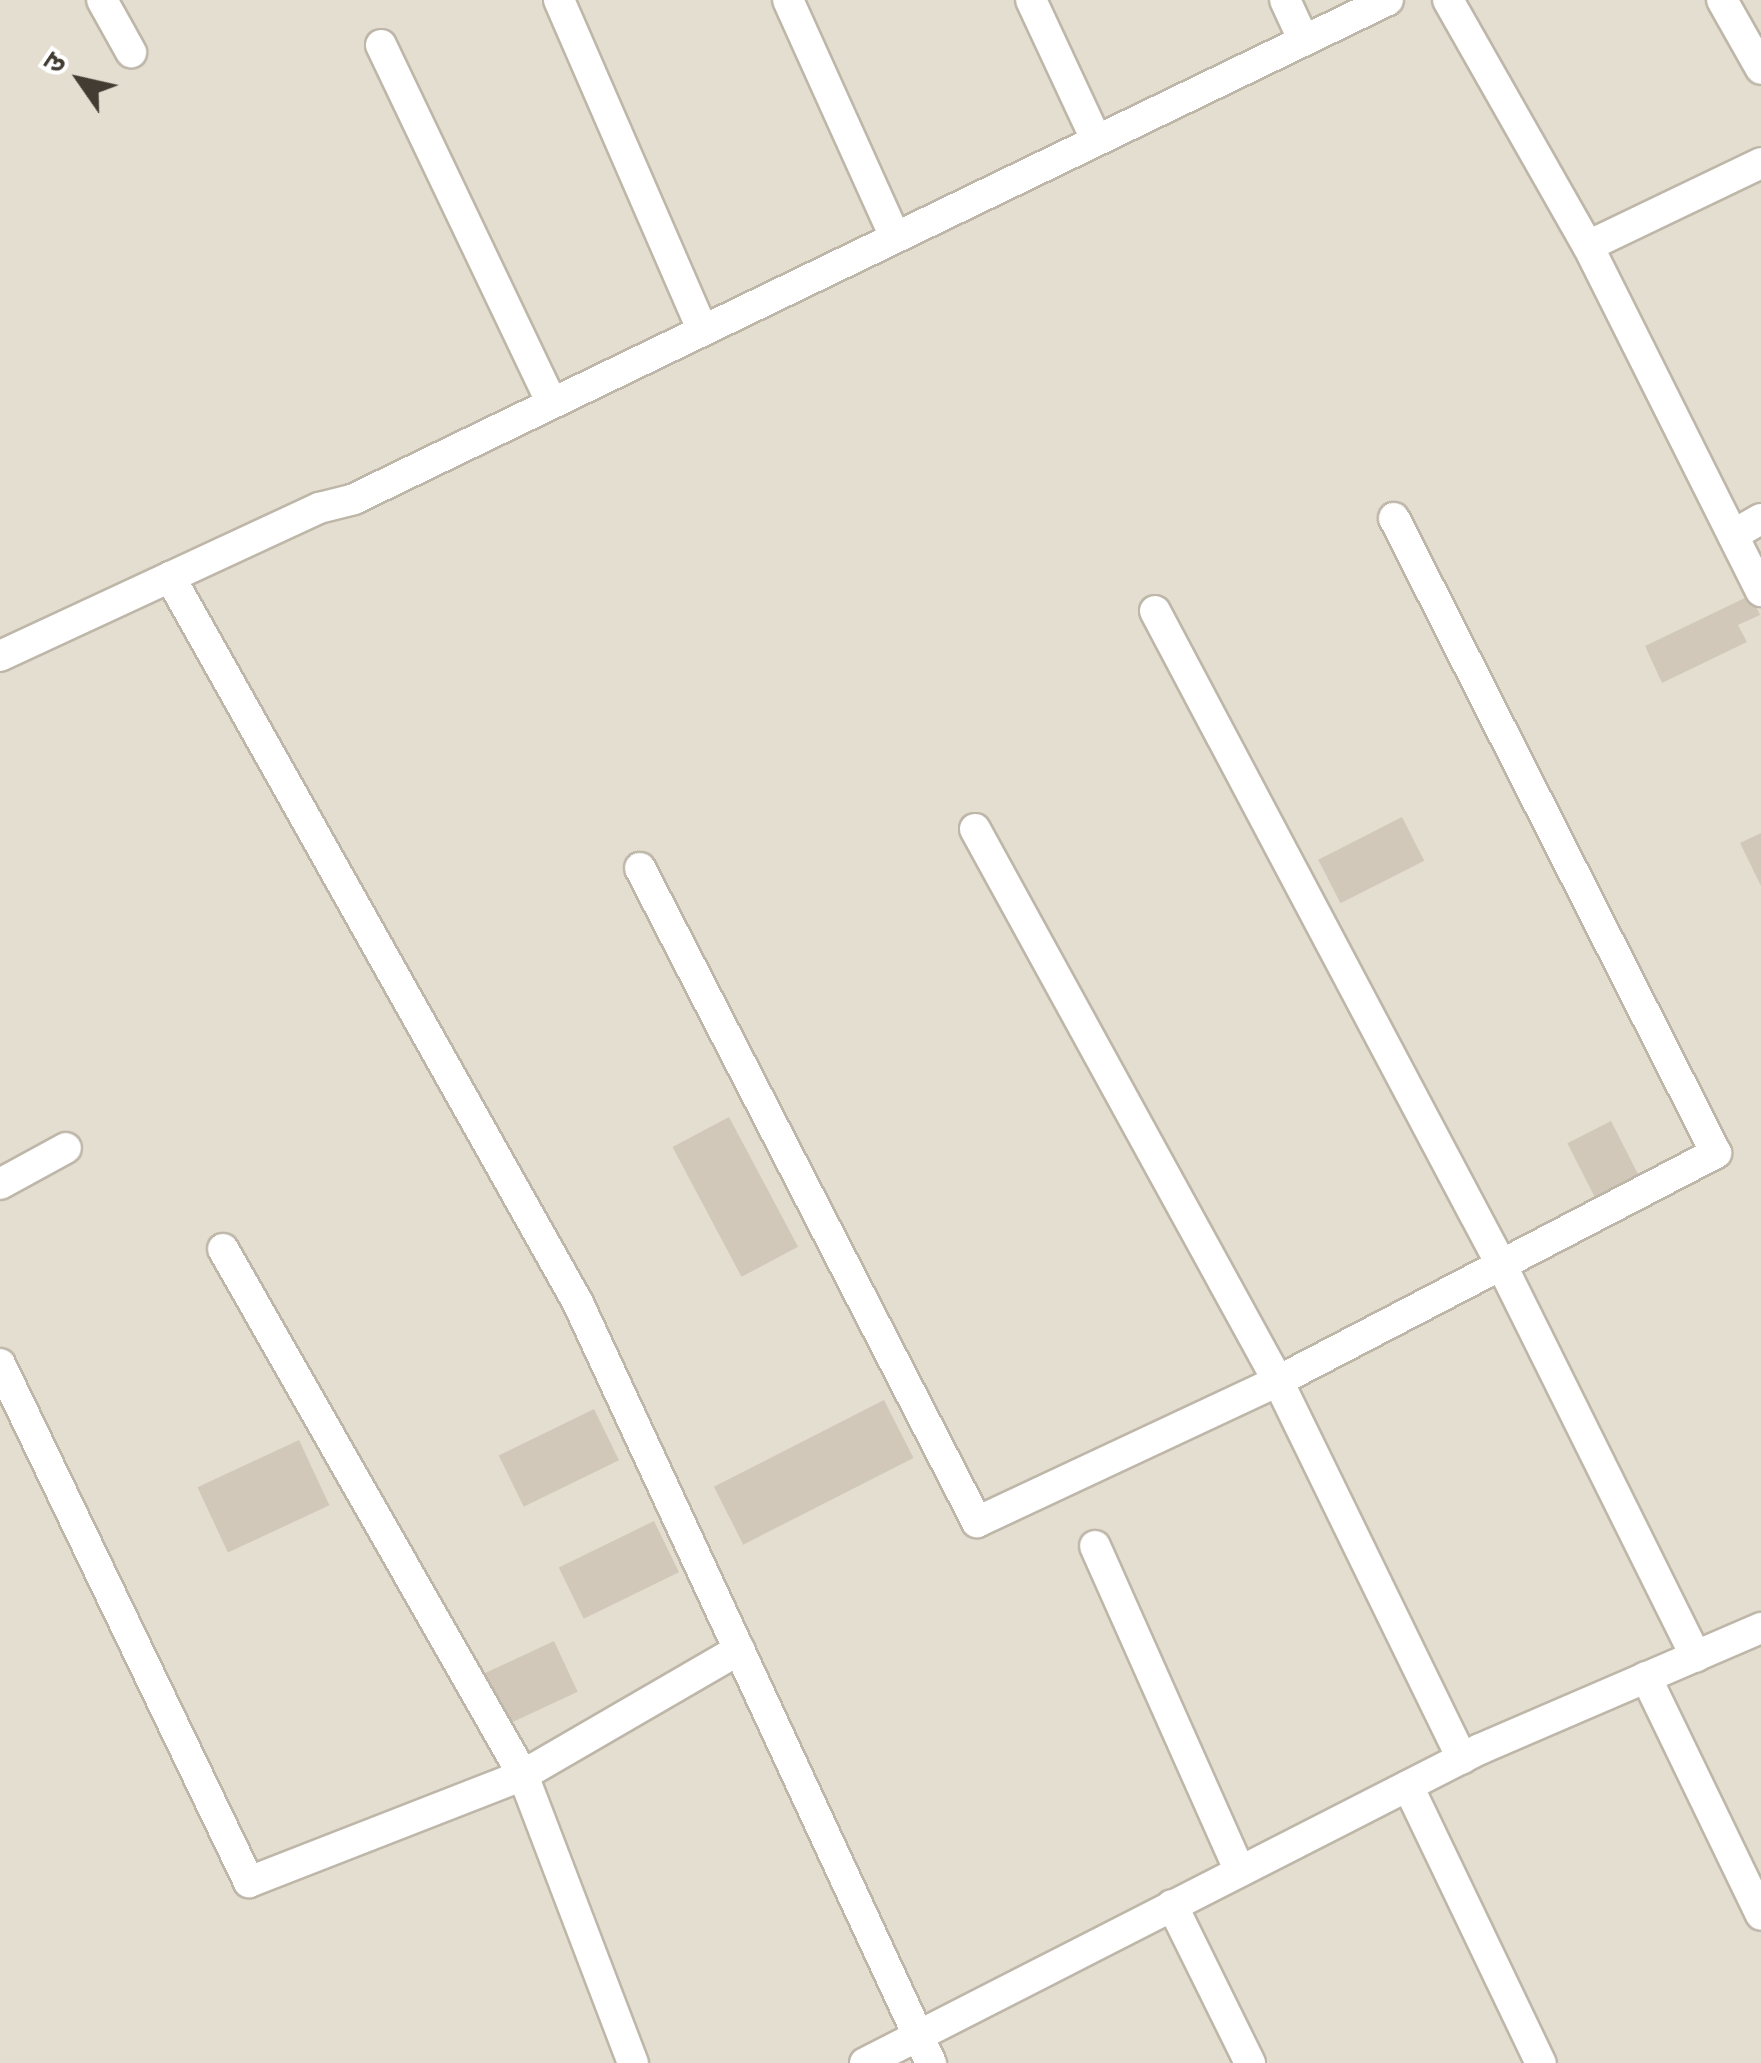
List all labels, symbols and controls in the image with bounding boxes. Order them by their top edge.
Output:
north arrow [30,30,130,130]
text: उ [36,47,74,80]

